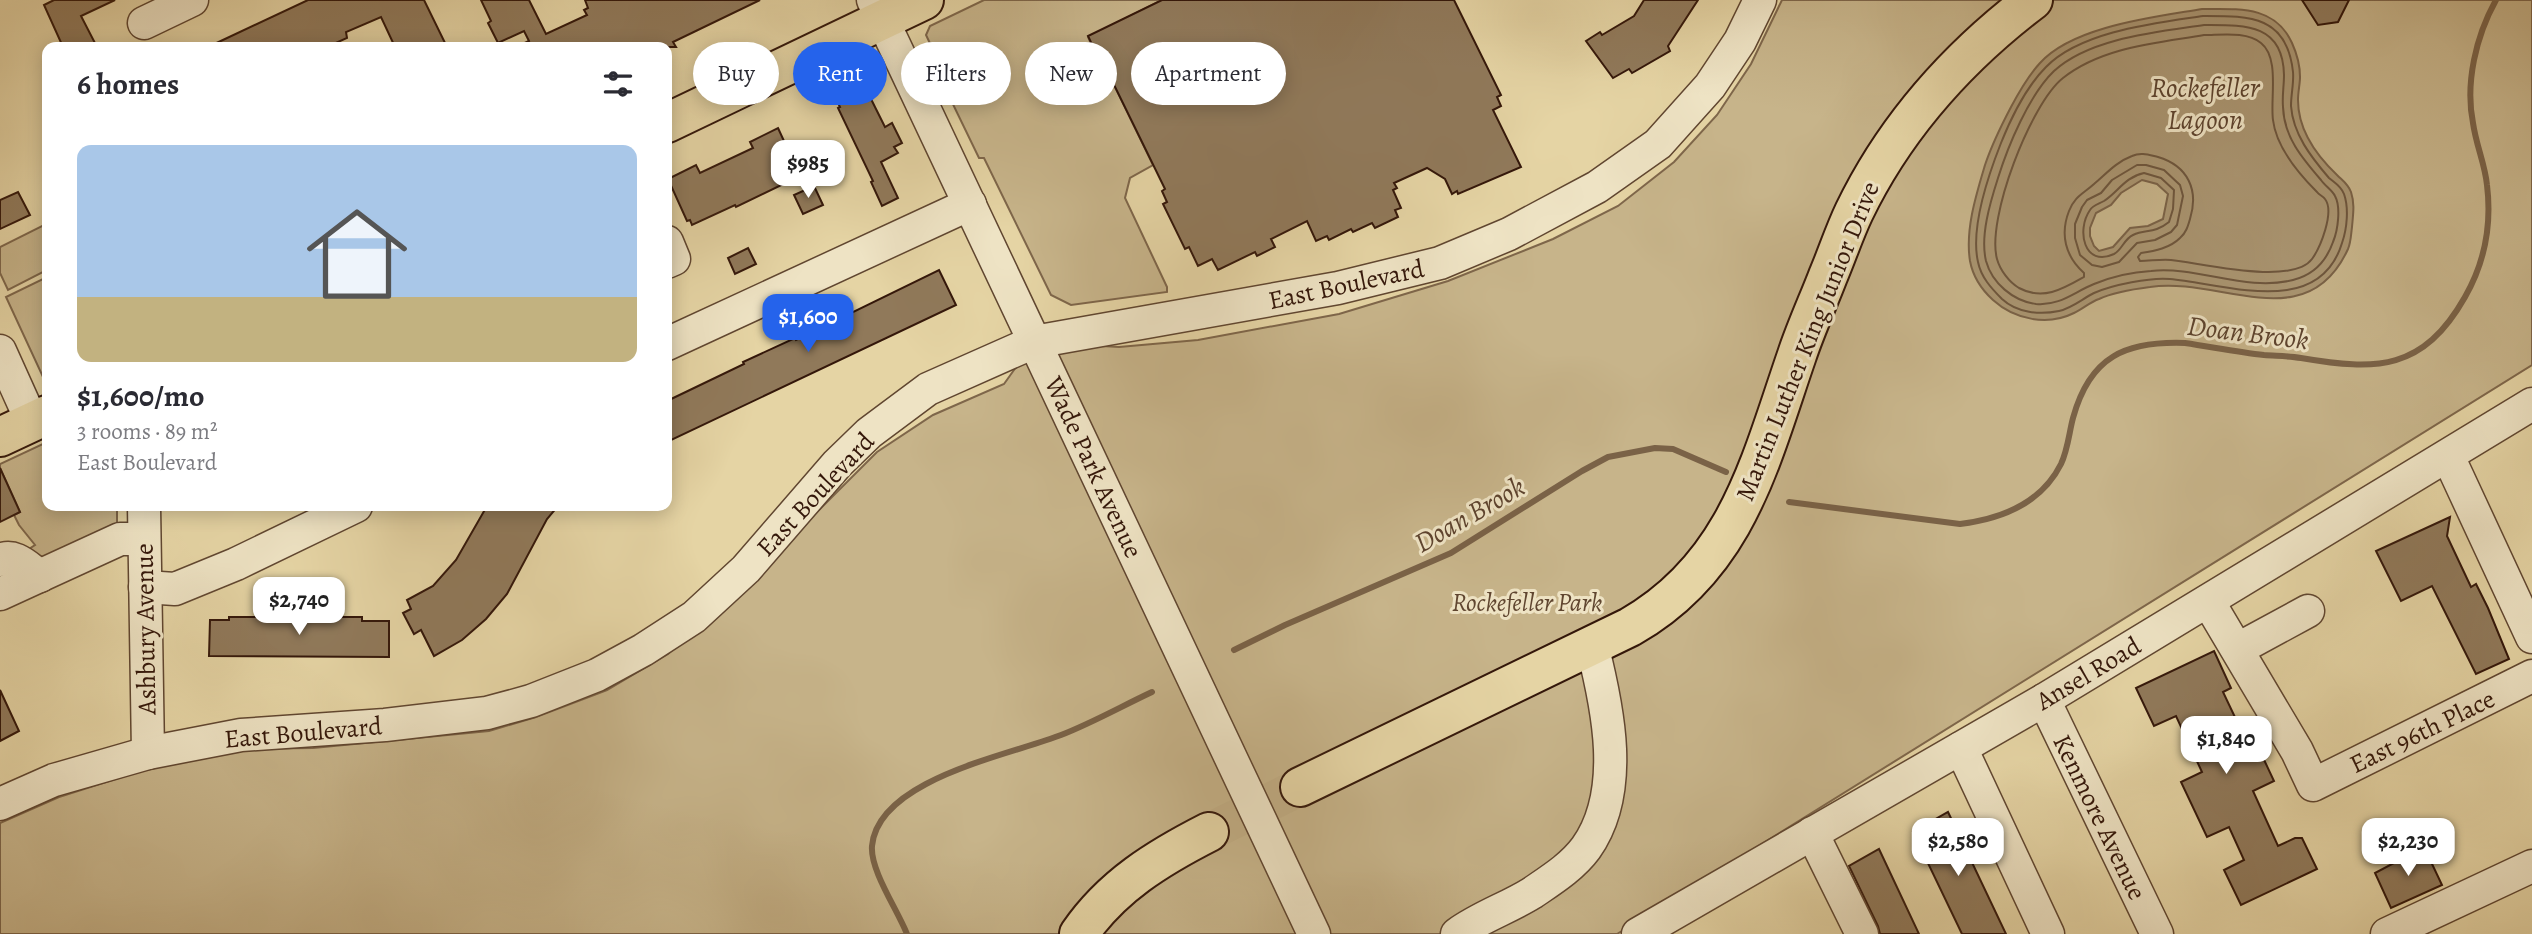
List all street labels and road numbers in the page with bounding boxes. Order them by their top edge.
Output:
street label: Martin Luther King Junior Drive [1727,176,1888,506]
street label: East Boulevard [1265,251,1427,318]
street label: Wade Park Avenue [1036,370,1151,564]
street label: East Boulevard [749,424,882,564]
street label: Ashbury Avenue [127,543,165,716]
street label: Ansel Road [2028,628,2147,719]
street label: East 96th Place [2344,681,2501,782]
street label: East Boulevard [223,708,383,757]
street label: Kenmore Avenue [2044,729,2155,906]

